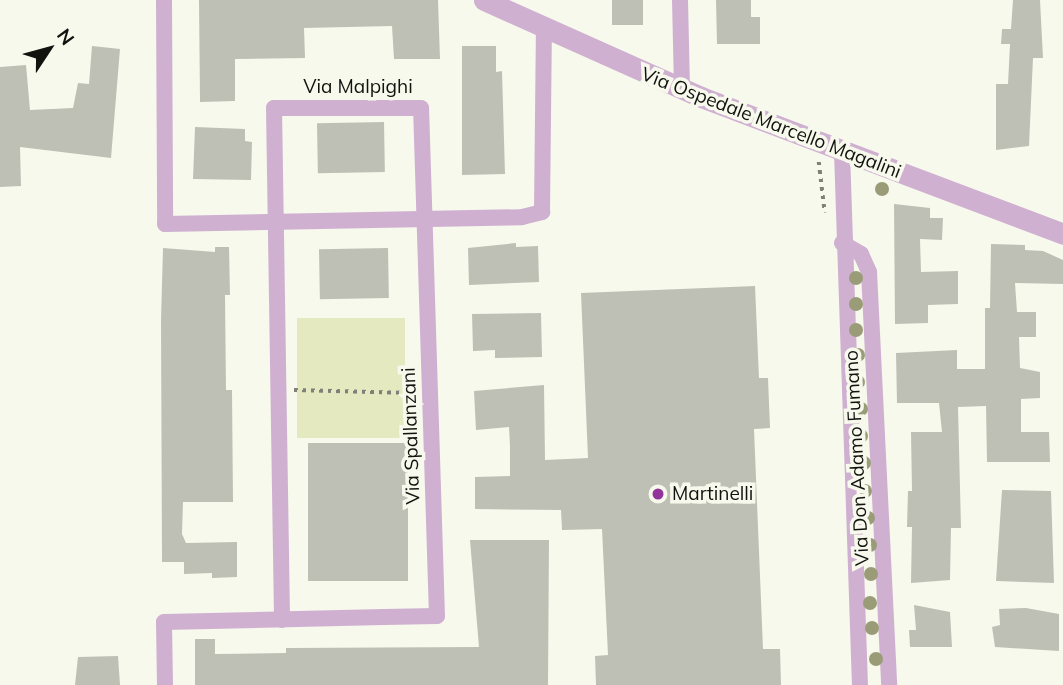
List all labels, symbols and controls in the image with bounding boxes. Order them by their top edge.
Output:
north arrow [14,14,84,84]
text: N [52,24,80,50]
street label: Via Ospedale Marcello Magalini [638,63,904,183]
street label: Via Malpighi [303,76,413,98]
street label: Via Don Adamo Fumano [840,350,874,566]
street label: Via Spallanzani [397,367,425,505]
place label: Martinelli [672,483,753,505]
marker: Martinelli [650,486,666,502]

